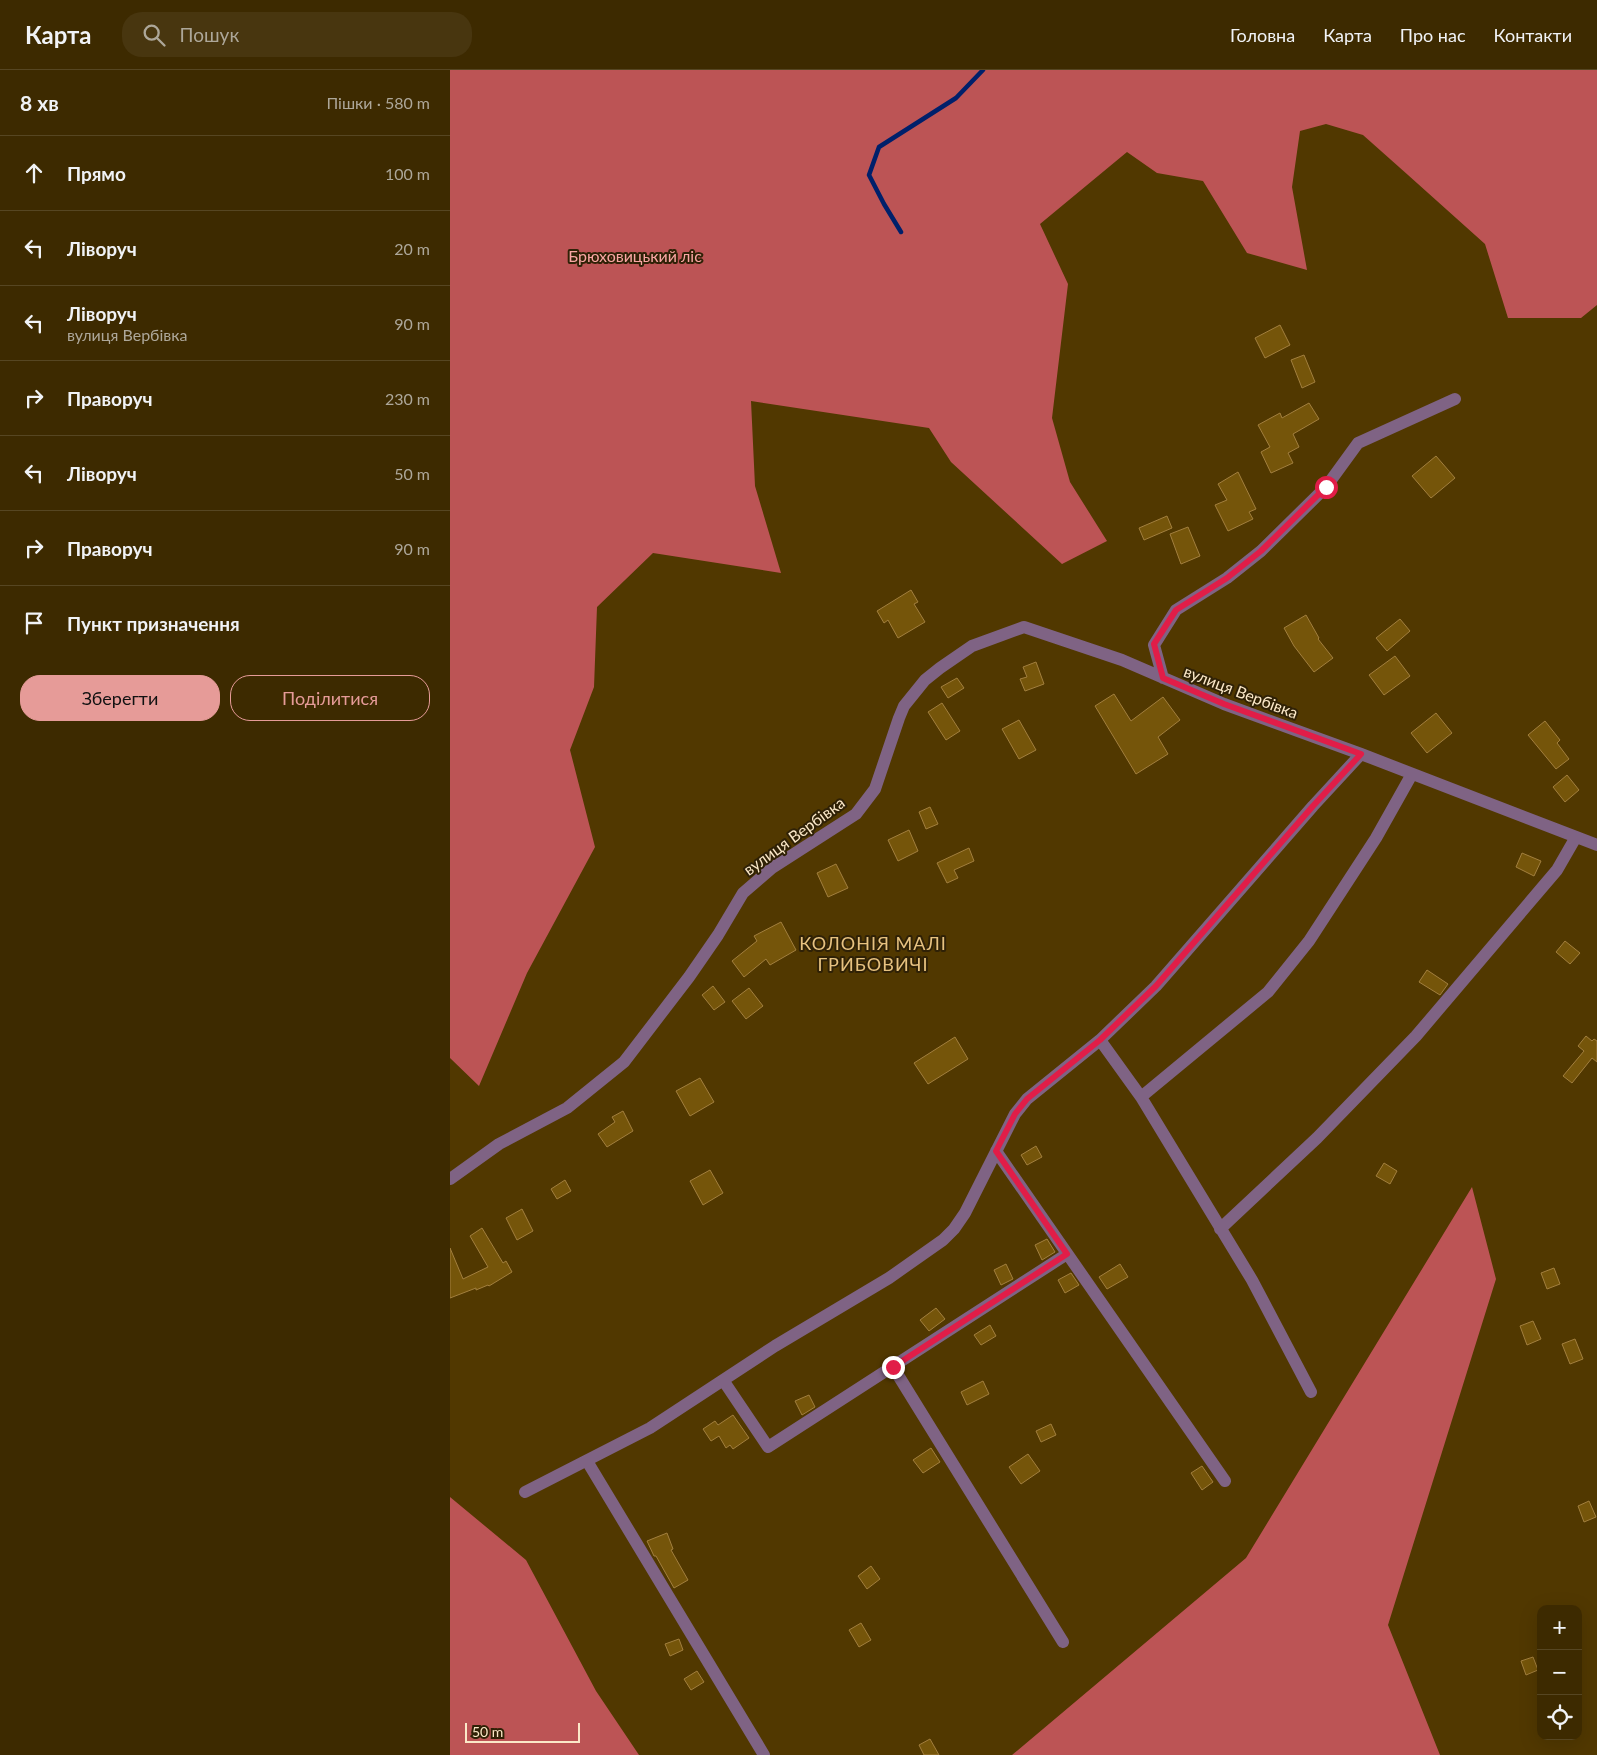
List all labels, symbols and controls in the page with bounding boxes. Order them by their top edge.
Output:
search box [122,12,472,57]
text: Карта [25,20,92,49]
icon: search [140,21,168,49]
text: Пошук [180,23,239,46]
text: Головна [1230,24,1295,46]
text: Карта [1323,24,1372,46]
text: Про нас [1400,24,1466,46]
text: Контакти [1494,24,1572,46]
text: 8 хв [20,90,59,115]
text: Пішки · 580 m [326,93,430,112]
icon: ahead [20,159,48,187]
text: Прямо [67,162,126,185]
text: 100 m [385,164,430,183]
icon: left [20,234,48,262]
text: Ліворуч [67,237,137,260]
text: 20 m [394,239,430,258]
park label: Брюховицький ліс [568,246,702,265]
text: Ліворуч [67,302,137,325]
icon: left [20,309,48,337]
text: 90 m [394,314,430,333]
text: вулиця Вербівка [67,325,187,344]
icon: right [20,384,48,412]
text: Праворуч [67,387,152,410]
text: 230 m [385,389,430,408]
icon: left [20,459,48,487]
text: Ліворуч [67,462,137,485]
text: 50 m [394,464,430,483]
route start [1315,476,1338,499]
icon: right [20,534,48,562]
text: Праворуч [67,537,152,560]
text: 90 m [394,539,430,558]
icon: arrive [20,609,48,637]
text: Пункт призначення [67,612,240,635]
street label: вулиця Вербівка [1182,661,1301,722]
button: Зберегти [20,675,220,721]
button: Поділитися [230,675,430,721]
street label: вулиця Вербівка [739,793,848,879]
district label: КОЛОНІЯ МАЛІ ГРИБОВИЧІ [799,932,947,975]
route end [882,1356,905,1379]
map controls [1537,1605,1582,1740]
button: + [1537,1605,1582,1650]
button: − [1537,1650,1582,1695]
button: locate [1537,1695,1582,1740]
scale bar [465,1720,580,1743]
text: 50 m [472,1723,503,1740]

